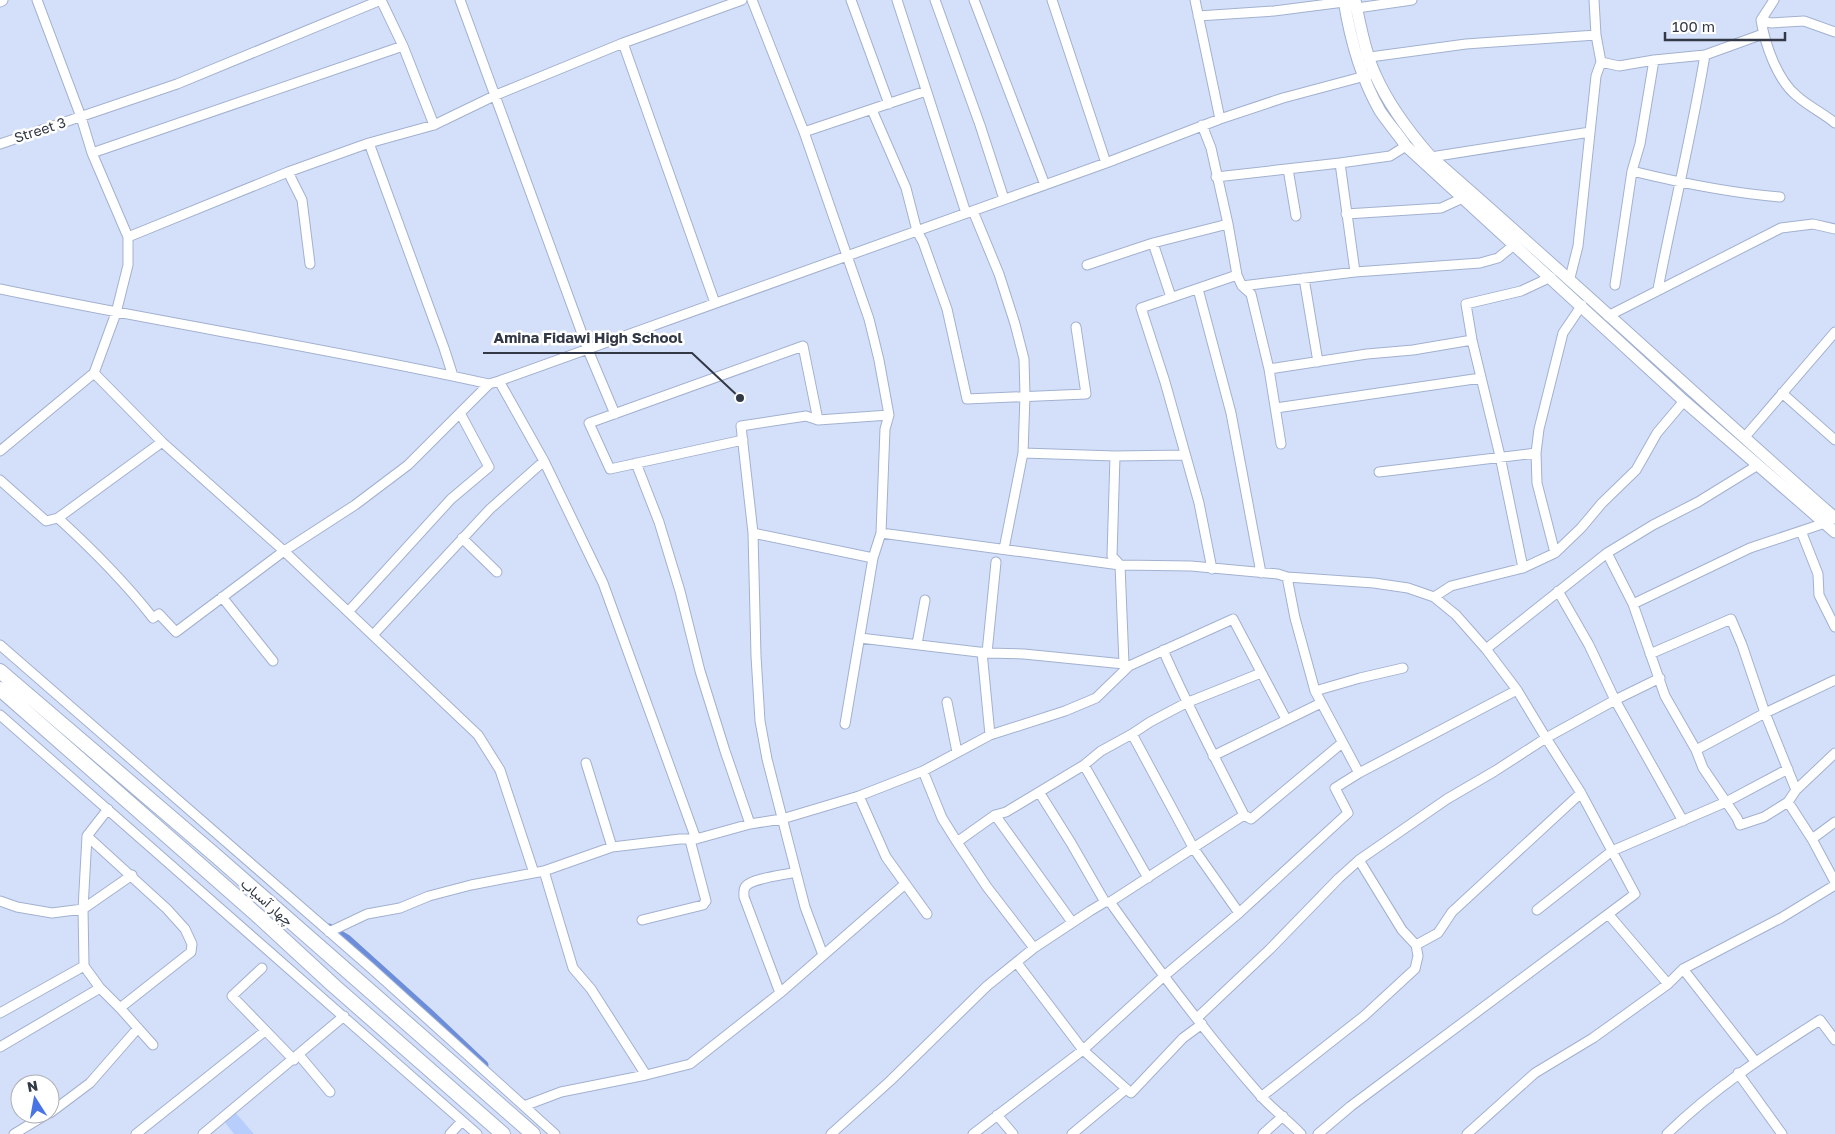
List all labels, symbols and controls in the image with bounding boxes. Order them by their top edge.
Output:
scale bar [1665,10,1785,42]
text: 100 m [1672,17,1715,35]
street label: Street 3 [12,113,68,146]
callout: Amina Fidawi High School [483,323,692,353]
text: Amina Fidawi High School [494,328,682,346]
street label: چهار آسیاب [236,874,297,930]
north arrow [10,1074,60,1124]
text: N [26,1076,39,1095]

